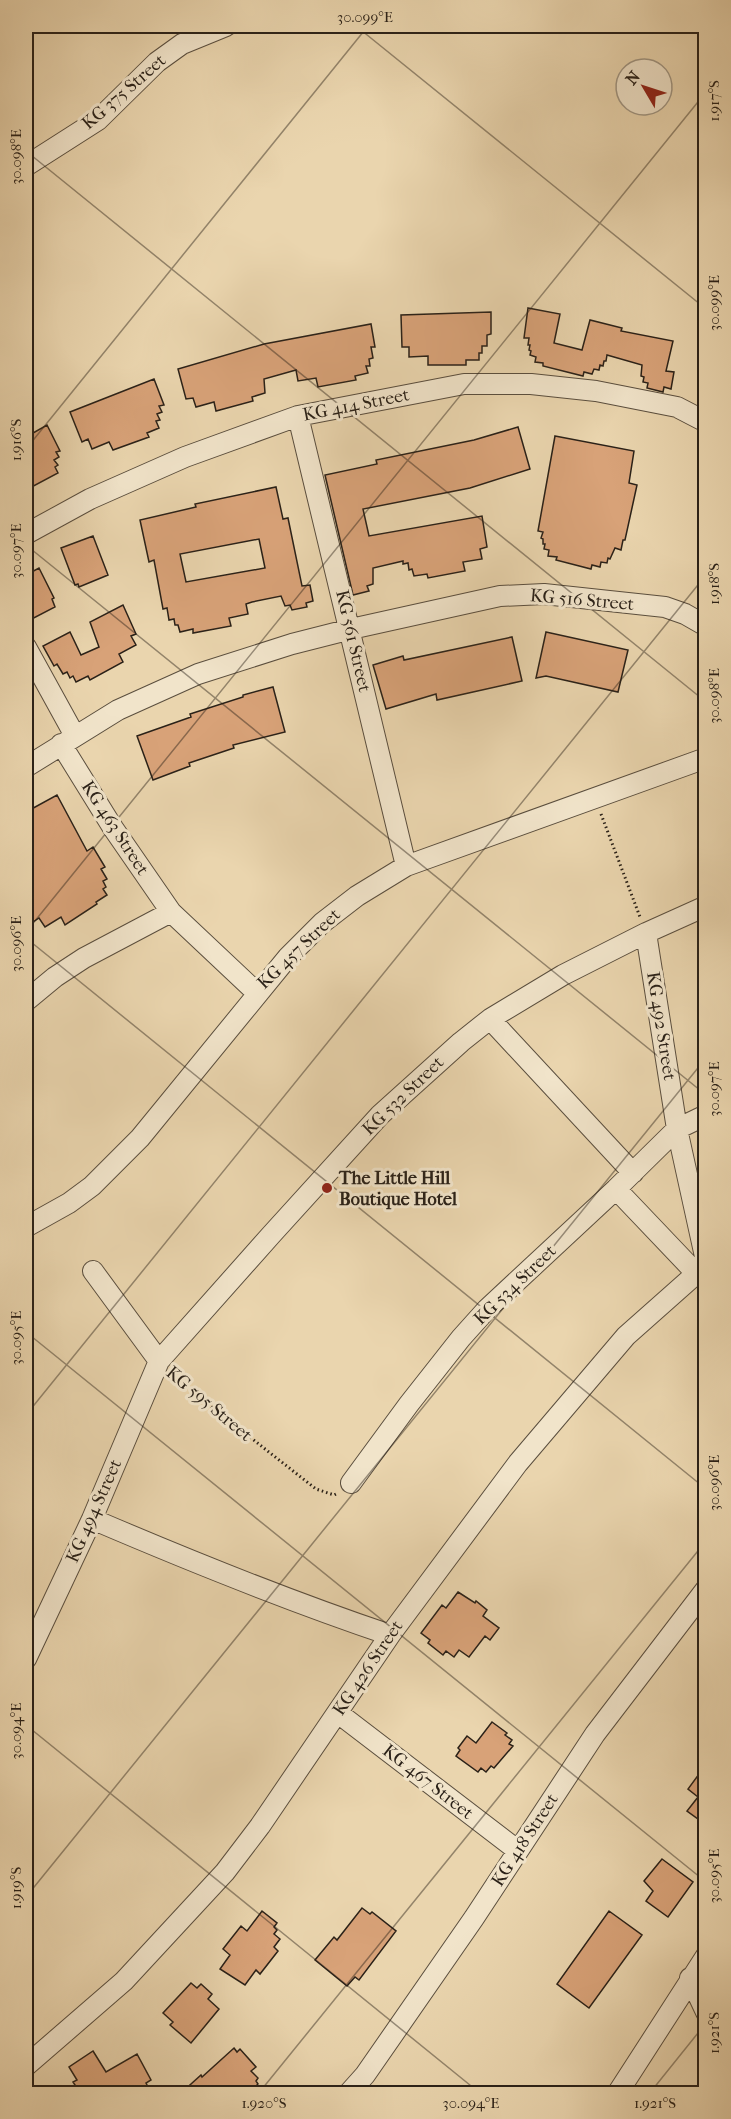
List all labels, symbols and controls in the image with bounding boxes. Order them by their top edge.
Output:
text: 30.099°E [337,8,393,26]
street label: KG 375 Street [78,50,171,134]
north arrow [614,57,674,117]
text: N [622,67,644,89]
text: 1.917°S [705,80,723,122]
text: 30.098°E [7,129,25,185]
text: 30.099°E [705,275,723,331]
street label: KG 414 Street [301,384,412,426]
text: 1.916°S [7,418,25,461]
text: 30.097°E [7,523,25,579]
text: 1.918°S [705,563,723,605]
street label: KG 516 Street [529,585,635,615]
street label: KG 561 Street [331,588,375,695]
text: 30.098°E [705,668,723,724]
street label: KG 463 Street [77,777,154,880]
street label: KG 457 Street [253,904,345,994]
text: 30.096°E [7,916,25,972]
street label: KG 492 Street [642,970,680,1082]
street label: KG 532 Street [358,1052,448,1140]
text: 30.097°E [705,1061,723,1117]
place label: The Little Hill Boutique Hotel [338,1168,458,1210]
marker: The Little Hill Boutique Hotel [320,1181,334,1195]
street label: KG 534 Street [470,1240,561,1329]
text: 30.095°E [7,1311,25,1365]
street label: KG 595 Street [162,1362,257,1446]
text: 30.096°E [705,1455,723,1511]
street label: KG 494 Street [62,1456,126,1566]
street label: KG 426 Street [329,1616,408,1719]
text: 30.094°E [7,1703,25,1759]
street label: KG 467 Street [378,1740,478,1824]
street label: KG 418 Street [487,1789,563,1890]
text: 30.095°E [705,1849,723,1903]
text: 1.919°S [7,1867,25,1909]
text: 1.921°S [705,2012,723,2054]
text: 1.920°S [241,2094,287,2112]
text: 30.094°E [443,2094,499,2112]
text: 1.921°S [634,2094,676,2112]

